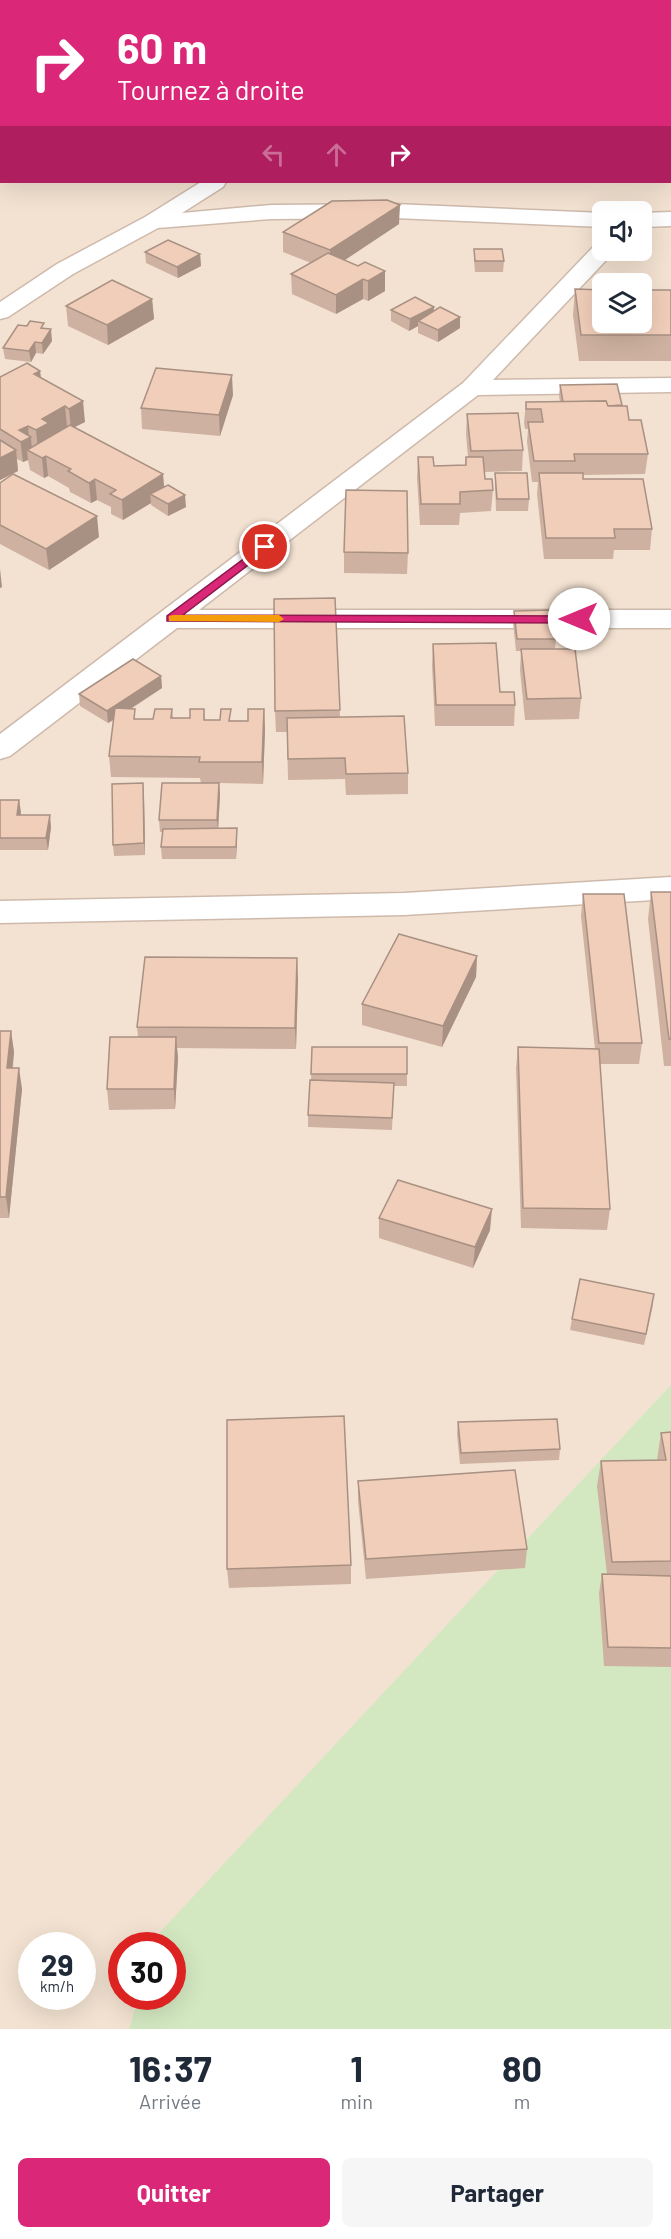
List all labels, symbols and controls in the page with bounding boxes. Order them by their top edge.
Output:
text: 60 m [117,22,207,72]
icon: right [18,24,96,102]
text: Tournez à droite [117,73,305,105]
icon: left [257,138,290,171]
icon: ahead [320,138,353,171]
icon: right [383,138,416,171]
map controls [592,201,652,333]
button: sound [592,201,652,261]
button: layers [592,273,652,333]
pin [239,521,290,572]
icon: arrive [248,530,281,563]
position arrow [547,587,611,651]
speed limit sign: 30 [108,1932,186,2010]
text: 29 [41,1946,73,1982]
text: km/h [40,1977,74,1995]
text: 16:37 [129,2046,212,2089]
text: 1 [350,2046,363,2089]
text: 80 [502,2046,542,2089]
text: Arrivée [139,2089,201,2113]
text: min [341,2089,373,2113]
text: m [514,2089,530,2113]
button: Quitter [18,2158,330,2227]
button: Partager [342,2158,653,2227]

